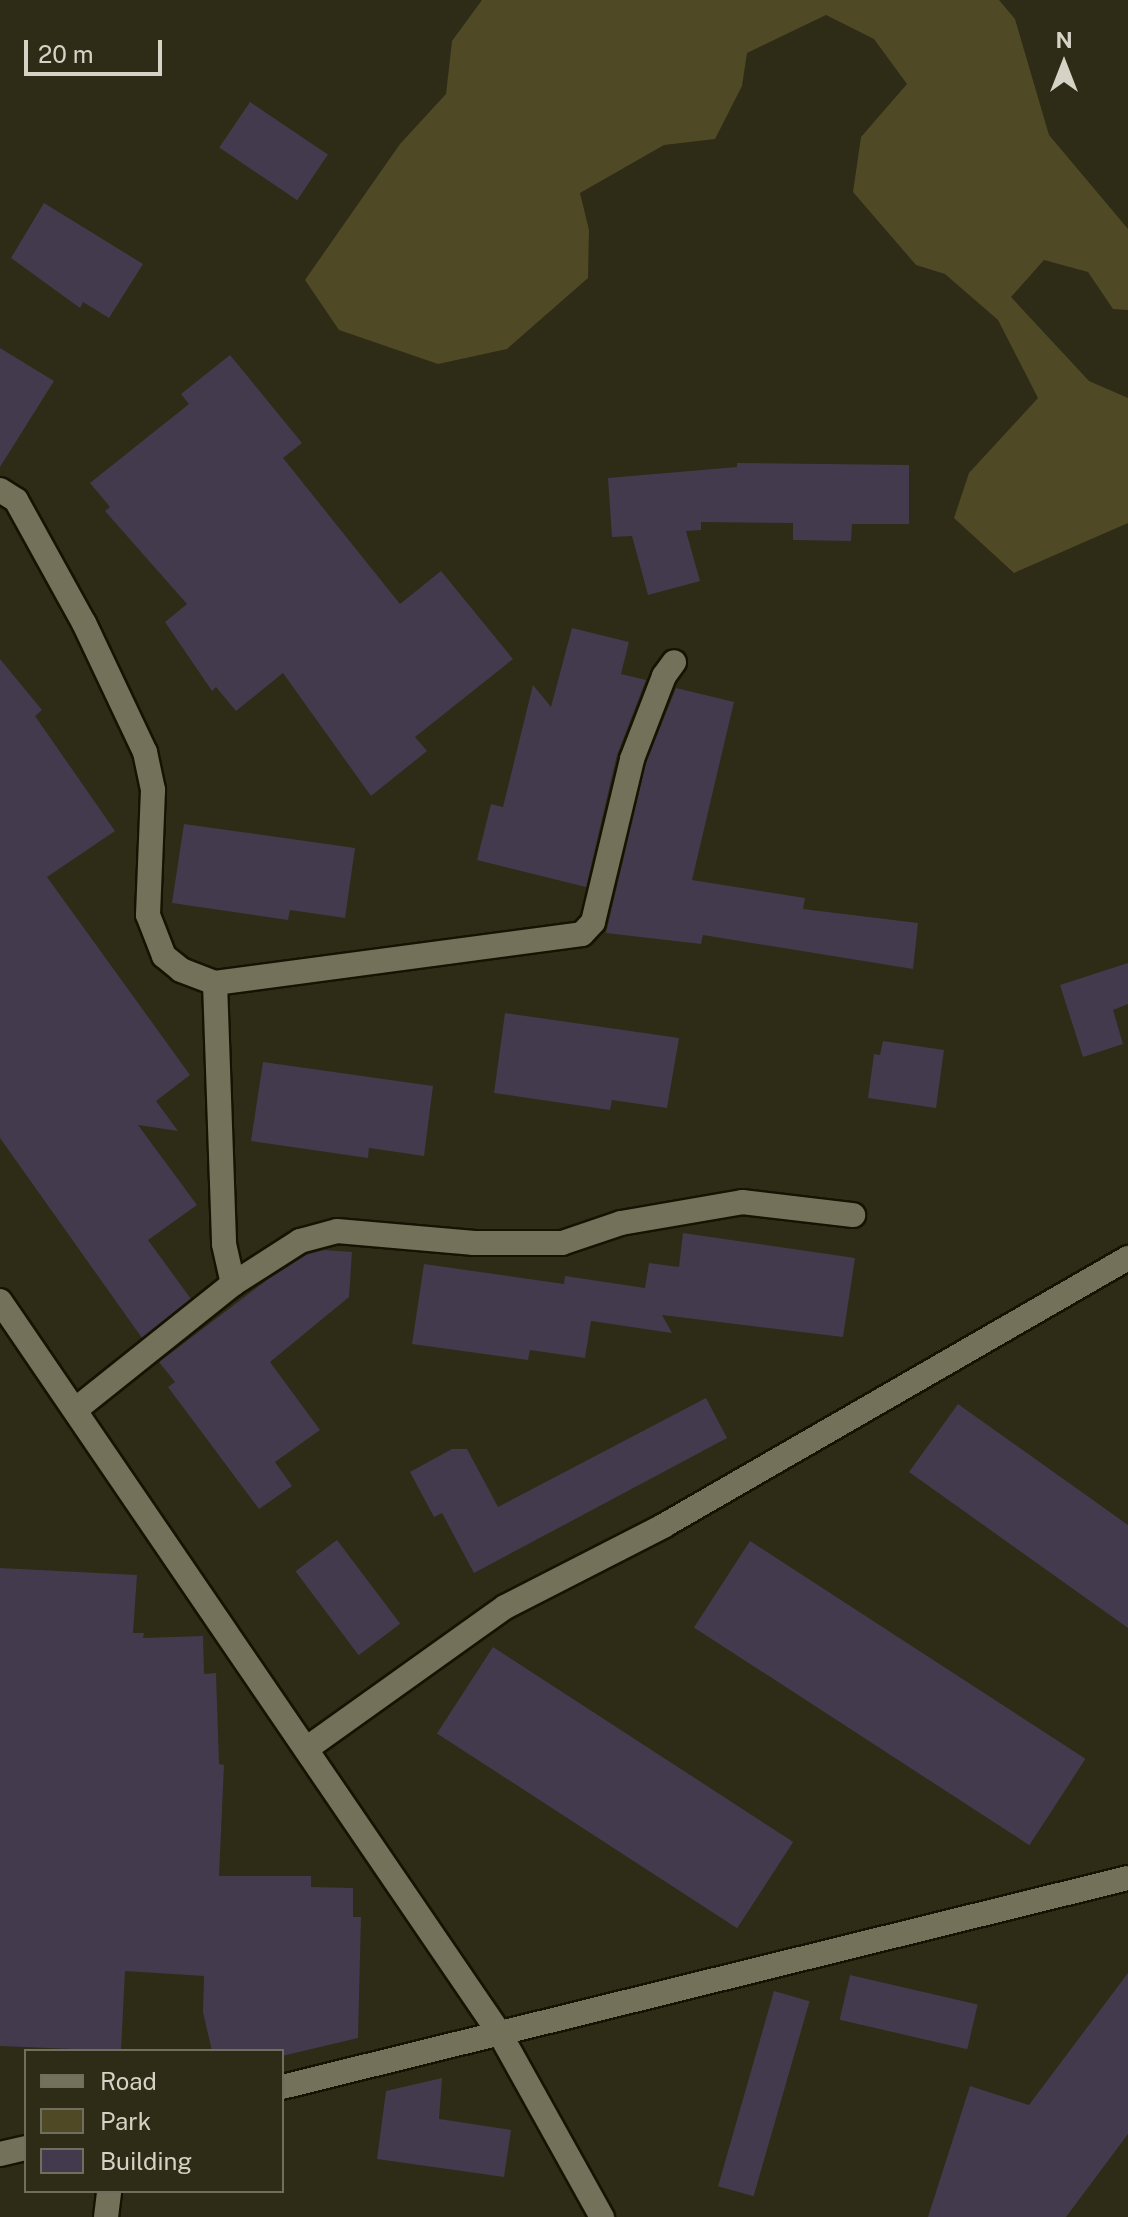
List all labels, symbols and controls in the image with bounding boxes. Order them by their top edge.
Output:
scale bar [28,24,166,74]
north arrow [1024,24,1104,104]
text: N [1055,27,1073,53]
text: 20 m [38,40,94,68]
legend [24,2049,284,2193]
text: Road [100,2067,157,2095]
text: Park [100,2107,151,2135]
text: Building [100,2147,192,2175]

